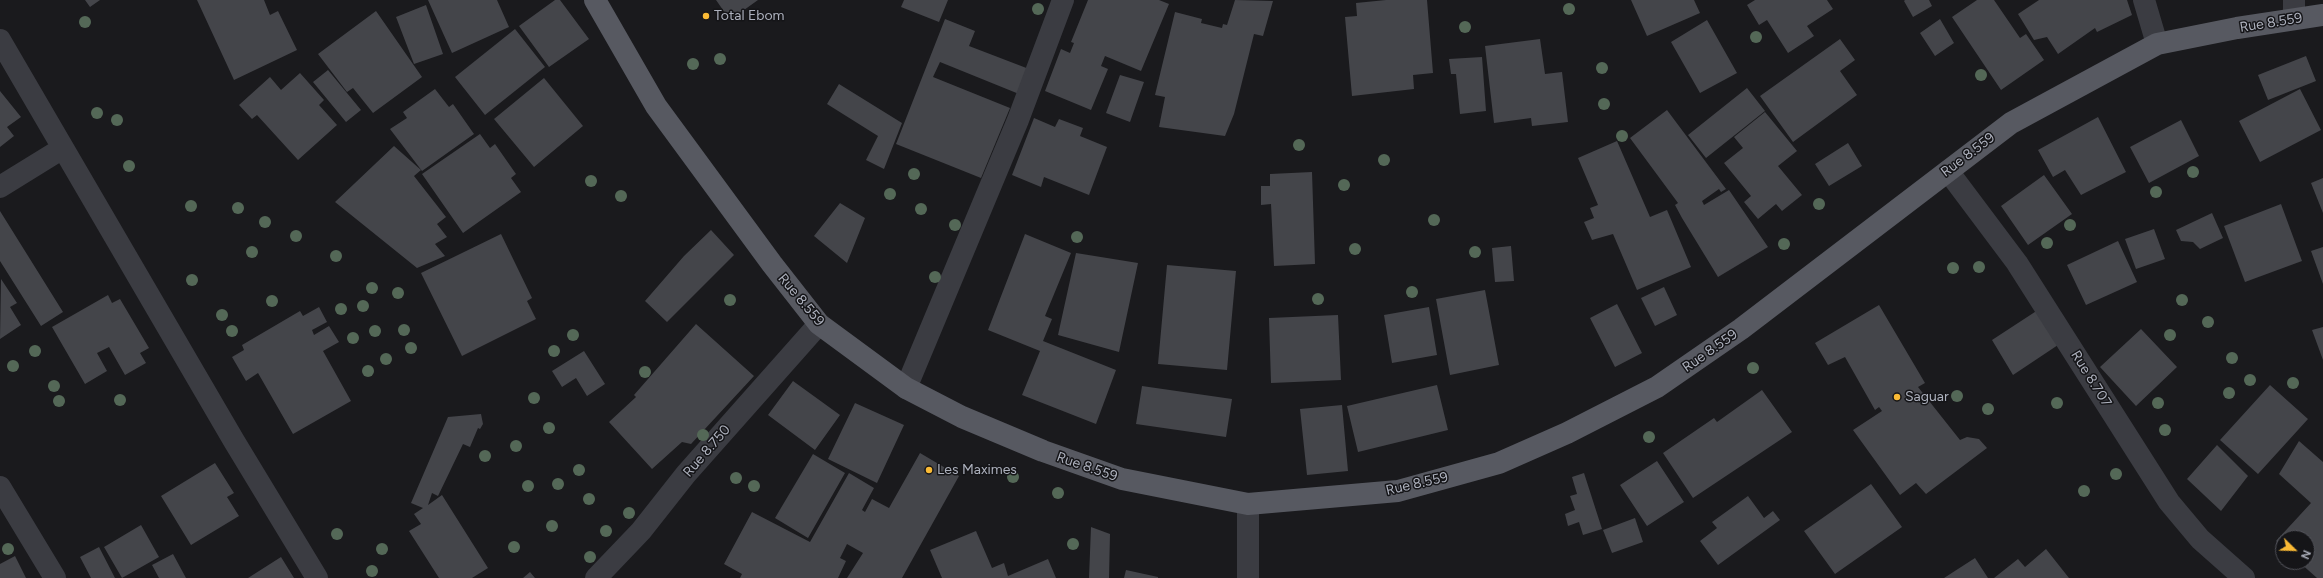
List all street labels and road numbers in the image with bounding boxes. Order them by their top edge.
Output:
street label: Rue 8.559 [2238,10,2304,36]
street label: Rue 8.559 [1938,129,1998,181]
street label: Rue 8.559 [774,270,828,330]
street label: Rue 8.559 [1679,326,1741,376]
street label: Rue 8.707 [2067,348,2115,410]
street label: Rue 8.750 [680,421,734,481]
street label: Rue 8.559 [1054,449,1120,485]
street label: Rue 8.559 [1384,469,1450,499]

